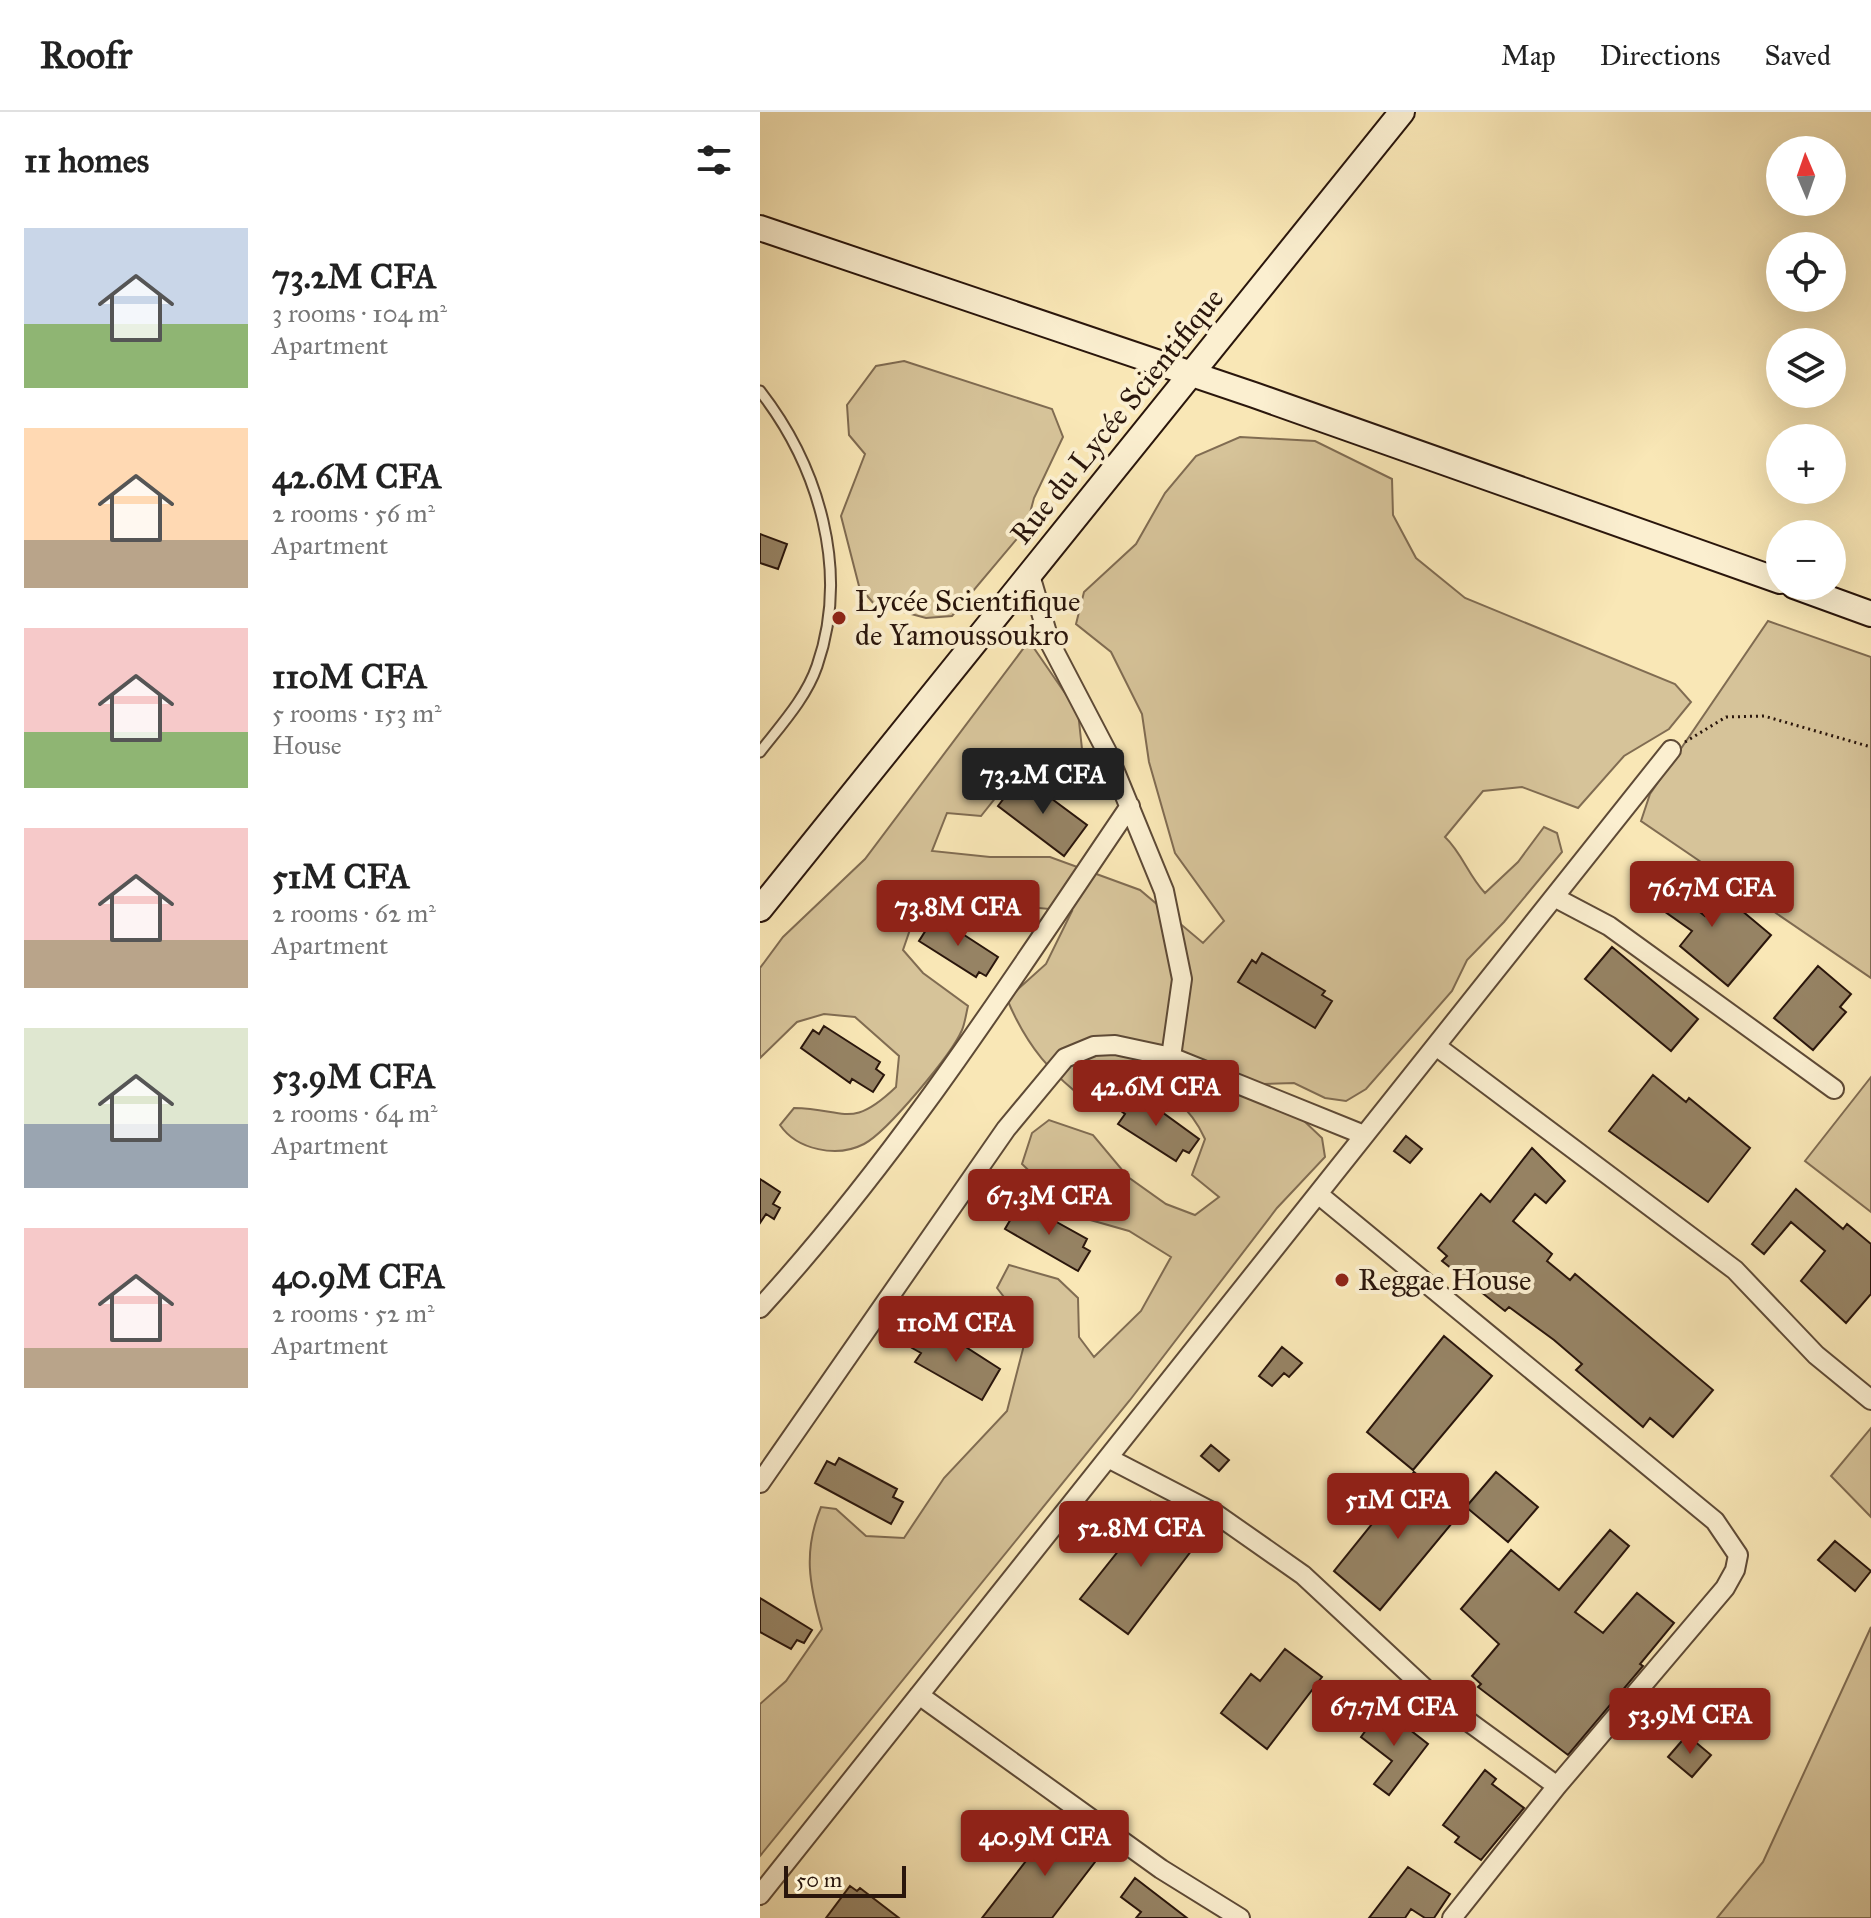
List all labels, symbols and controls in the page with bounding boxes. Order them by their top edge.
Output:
text: Roofr [40,32,132,78]
text: Map [1501,38,1556,73]
text: Directions [1600,38,1721,73]
text: Saved [1765,38,1831,73]
north arrow [1766,136,1846,216]
map controls [1766,136,1846,600]
icon: filters [692,138,736,182]
text: 11 homes [24,140,149,181]
button: locate [1766,232,1846,312]
text: 73.2M CFA [272,256,437,297]
icon: home [88,260,184,356]
street label: Rue du Lycée Scientifique [1003,281,1231,551]
text: 3 rooms · 104 m² [272,297,447,329]
button: layers [1766,328,1846,408]
text: Apartment [272,329,388,361]
button: + [1766,424,1846,504]
text: 42.6M CFA [272,456,442,497]
icon: home [88,460,184,556]
text: 2 rooms · 56 m² [272,497,435,529]
button: − [1766,520,1846,600]
text: Apartment [272,529,388,561]
place label: Lycée Scientifique de Yamoussoukro [855,583,1080,653]
marker: Lycée Scientifique de Yamoussoukro [830,609,848,627]
text: 110M CFA [272,656,428,697]
icon: home [88,660,184,756]
text: 5 rooms · 153 m² [272,697,442,729]
text: House [272,729,342,761]
pin: 73.2M CFA [951,748,1135,816]
text: 73.2M CFA [980,758,1106,790]
text: 51M CFA [272,856,410,897]
icon: home [88,860,184,956]
pin: 76.7M CFA [1620,861,1804,929]
text: 76.7M CFA [1648,871,1776,903]
pin: 73.8M CFA [866,880,1050,948]
text: 73.8M CFA [895,890,1021,922]
text: 2 rooms · 62 m² [272,897,436,929]
text: Apartment [272,929,388,961]
text: 53.9M CFA [272,1056,436,1097]
icon: home [88,1060,184,1156]
pin: 42.6M CFA [1064,1060,1248,1128]
text: 42.6M CFA [1091,1070,1221,1102]
text: 2 rooms · 64 m² [272,1097,438,1129]
text: Apartment [272,1129,388,1161]
pin: 67.3M CFA [957,1169,1141,1237]
text: 67.3M CFA [986,1179,1112,1211]
text: 40.9M CFA [272,1256,445,1297]
icon: home [88,1260,184,1356]
place label: Reggae House [1358,1262,1531,1298]
marker: Reggae House [1333,1271,1351,1289]
pin: 110M CFA [873,1296,1039,1364]
text: 2 rooms · 52 m² [272,1297,435,1329]
text: 110M CFA [897,1306,1015,1338]
text: Apartment [272,1329,388,1361]
pin: 51M CFA [1324,1473,1472,1541]
text: 51M CFA [1345,1483,1451,1515]
pin: 52.8M CFA [1049,1501,1233,1569]
text: 52.8M CFA [1077,1511,1205,1543]
pin: 67.7M CFA [1302,1680,1486,1748]
pin: 53.9M CFA [1598,1688,1782,1756]
text: 67.7M CFA [1330,1690,1458,1722]
text: 53.9M CFA [1627,1698,1753,1730]
pin: 40.9M CFA [953,1810,1137,1878]
text: 40.9M CFA [979,1820,1111,1852]
scale bar [784,1862,906,1898]
text: 50 m [796,1866,842,1893]

